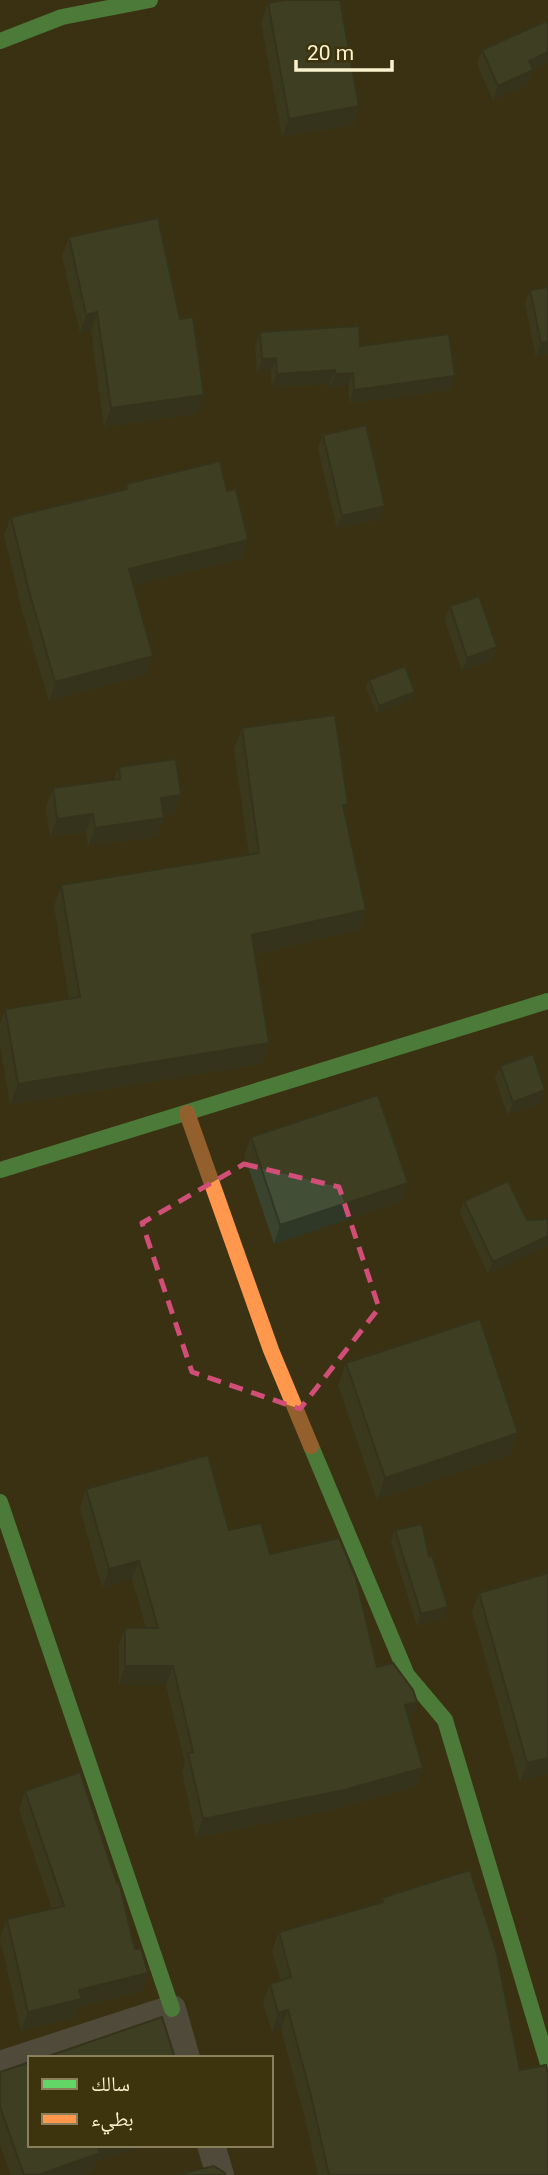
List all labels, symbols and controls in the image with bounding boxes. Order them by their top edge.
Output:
scale bar [296,28,392,72]
text: 20 m [307,41,354,65]
legend [28,2056,273,2147]
text: سالك [91,2072,130,2096]
text: بطيء [91,2107,134,2135]

